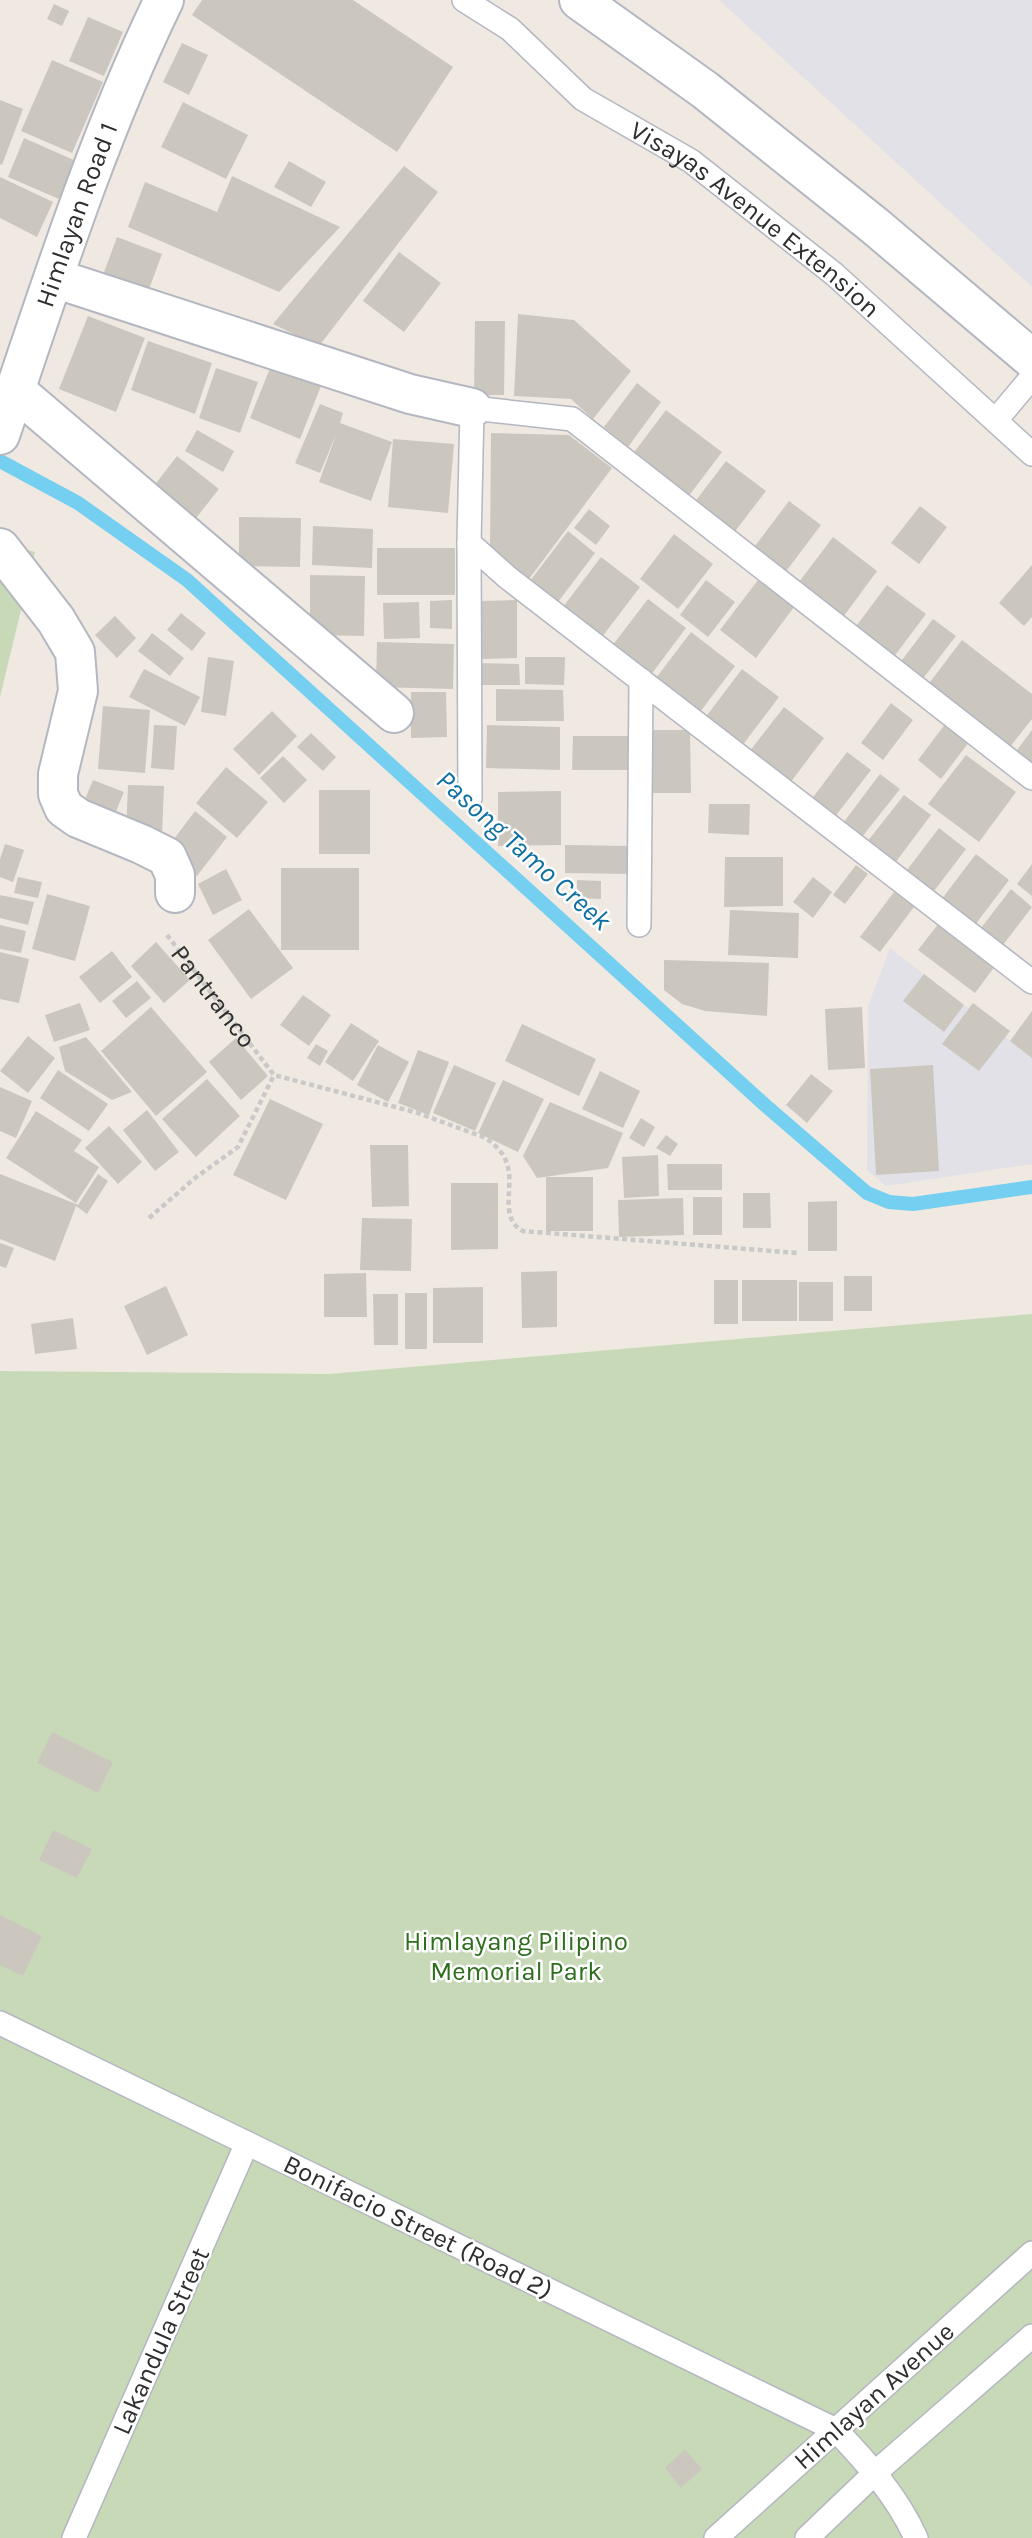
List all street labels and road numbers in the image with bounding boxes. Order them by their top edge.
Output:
street label: Visayas Avenue Extension [625,114,887,324]
street label: Himlayan Road 1 [29,118,124,311]
street label: Pantranco [165,939,263,1054]
street label: Bonifacio Street (Road 2) [278,2148,558,2306]
street label: Lakandula Street [106,2242,216,2439]
street label: Himlayan Avenue [787,2316,961,2476]

